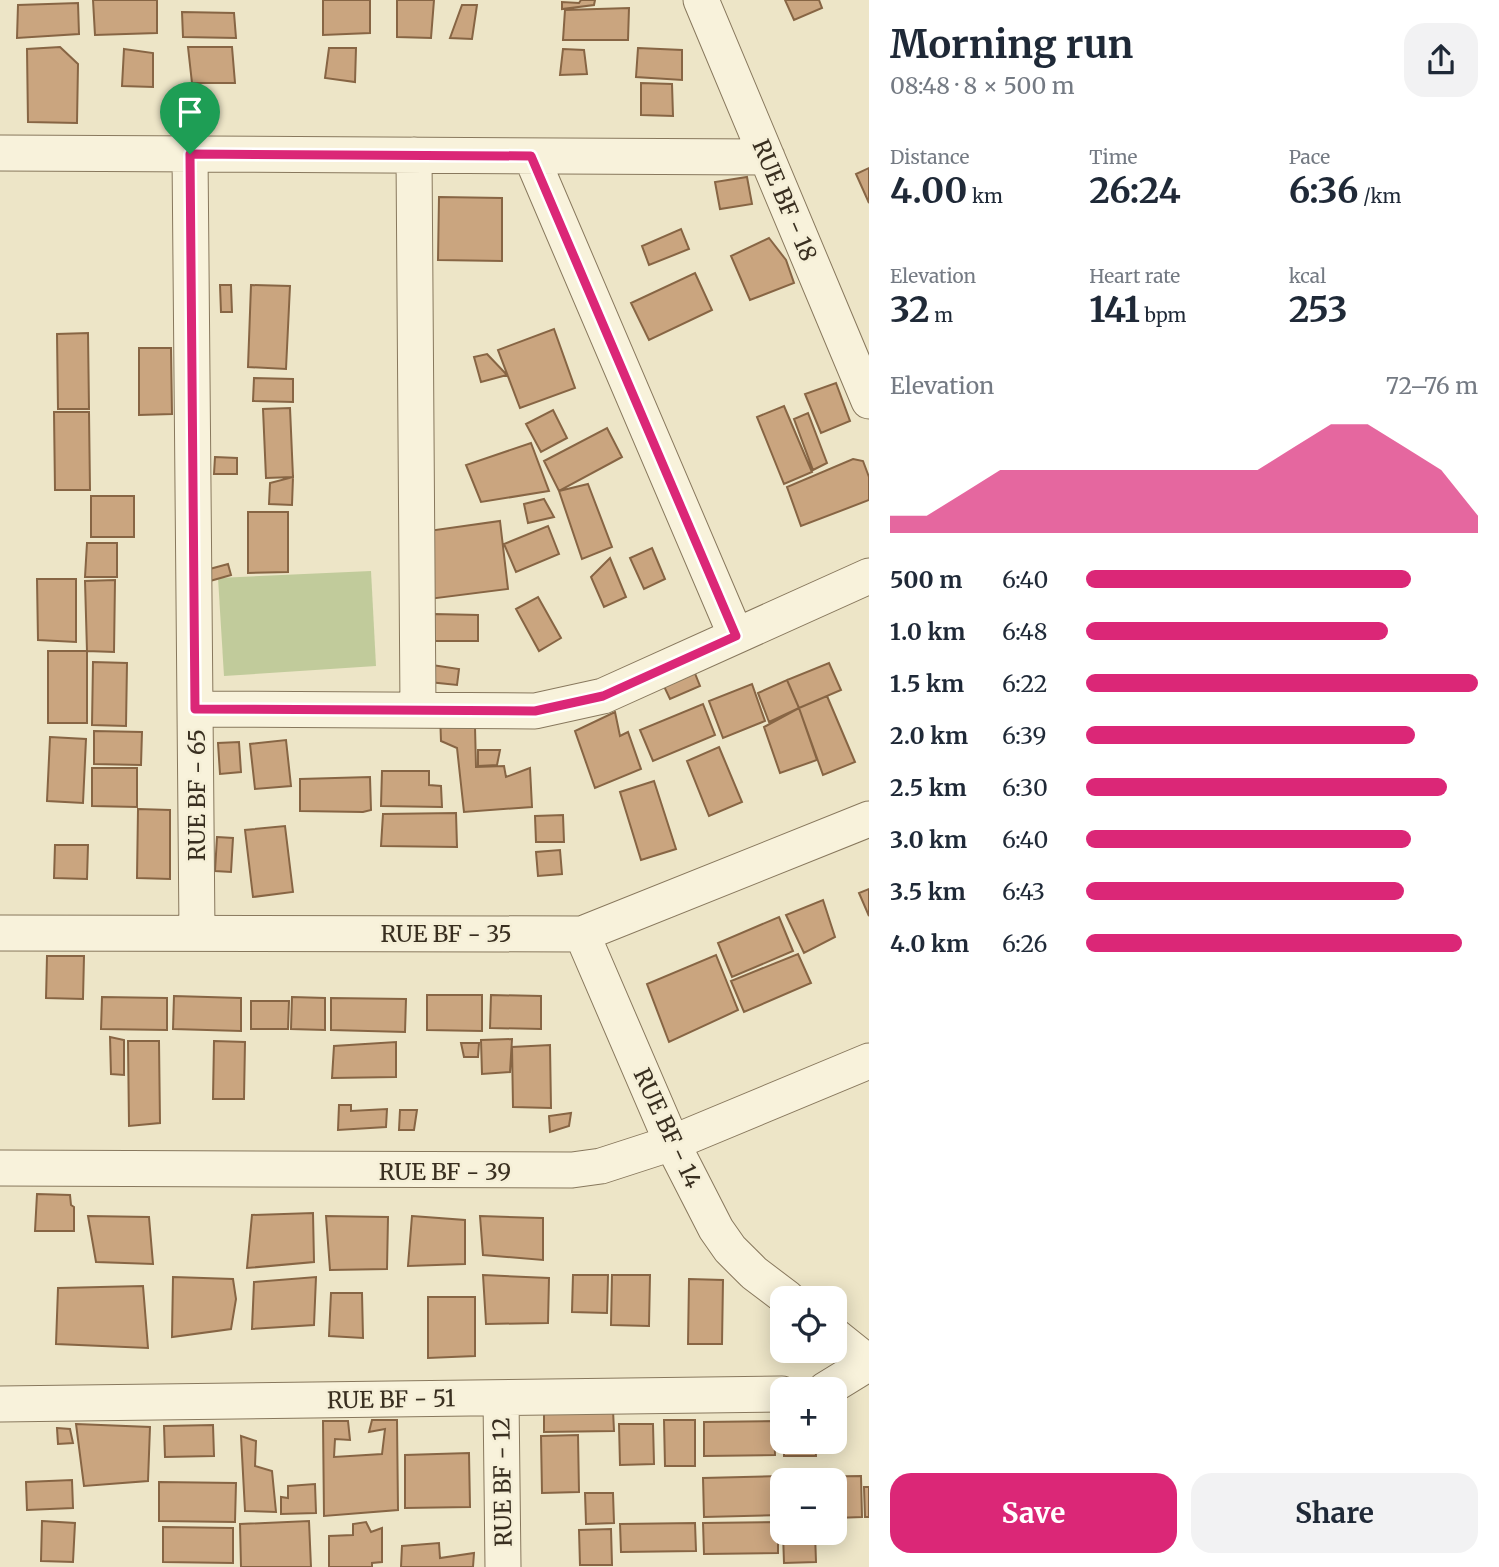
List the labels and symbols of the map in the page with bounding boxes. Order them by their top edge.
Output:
pin [160,82,220,154]
street label: RUE BF - 18 [746,135,824,265]
street label: RUE BF - 65 [182,729,211,861]
street label: RUE BF - 35 [380,919,512,948]
street label: RUE BF - 14 [628,1063,708,1193]
street label: RUE BF - 39 [379,1157,511,1186]
street label: RUE BF - 51 [326,1383,456,1415]
street label: RUE BF - 12 [486,1417,518,1547]

